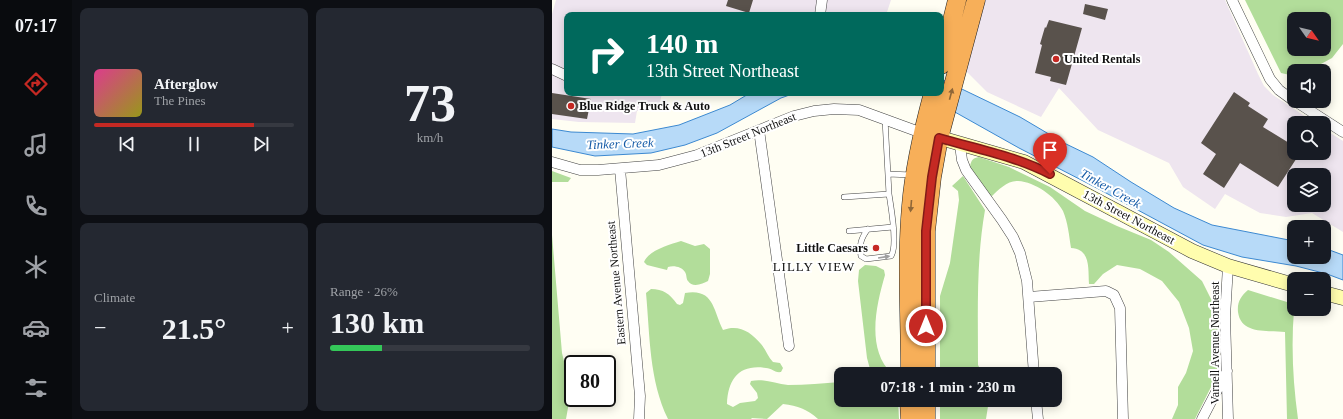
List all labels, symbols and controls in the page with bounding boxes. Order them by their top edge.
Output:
north arrow [1287,12,1331,56]
map controls [1287,12,1331,316]
text: 07:17 [15,16,57,36]
icon: right [580,28,632,80]
text: 140 m [646,28,718,59]
place label: United Rentals [1064,52,1141,66]
marker: United Rentals [1051,54,1061,64]
text: 13th Street Northeast [646,61,799,81]
button: sound [1287,64,1331,108]
icon: directions [22,70,50,98]
text: 73 [404,75,456,132]
text: Afterglow [154,76,218,92]
one-way arrow [949,88,955,100]
text: The Pines [154,93,206,108]
place label: Blue Ridge Truck & Auto [579,99,710,113]
marker: Blue Ridge Truck & Auto [566,101,576,111]
street label: 13th Street Northeast [698,109,799,161]
button: search [1287,116,1331,160]
text: km/h [417,130,443,145]
icon: music [22,131,50,159]
icon: previous [116,133,138,155]
icon: pause [183,133,205,155]
icon: next [250,133,272,155]
pin [1033,133,1067,174]
water label: Tinker Creek [586,135,654,152]
icon: arrive [1039,139,1061,161]
water label: Tinker Creek [1078,166,1144,211]
button: layers [1287,168,1331,212]
street label: 13th Street Northeast [1081,187,1178,247]
icon: phone [22,192,50,220]
one-way arrow [908,200,914,212]
street label: Eastern Avenue Northeast [604,220,628,346]
button: + [1287,220,1331,264]
place label: Little Caesars [796,241,868,255]
marker: Little Caesars [871,243,881,253]
icon: climate [22,253,50,281]
one-way arrow [878,254,890,260]
district label: LILLY VIEW [773,259,855,274]
button: − [1287,272,1331,316]
street label: Varnell Avenue Northeast [1208,281,1222,405]
text: Range · 26% [330,284,398,299]
text: Climate [94,290,135,305]
position arrow [905,305,947,347]
text: 130 km [330,306,424,339]
text: 21.5° [162,312,226,345]
icon: car [22,314,50,342]
text: − [94,315,106,340]
text: + [282,315,294,340]
speed limit sign: 80 [564,355,616,407]
icon: filters [22,374,50,402]
text: 07:18 · 1 min · 230 m [881,379,1016,395]

